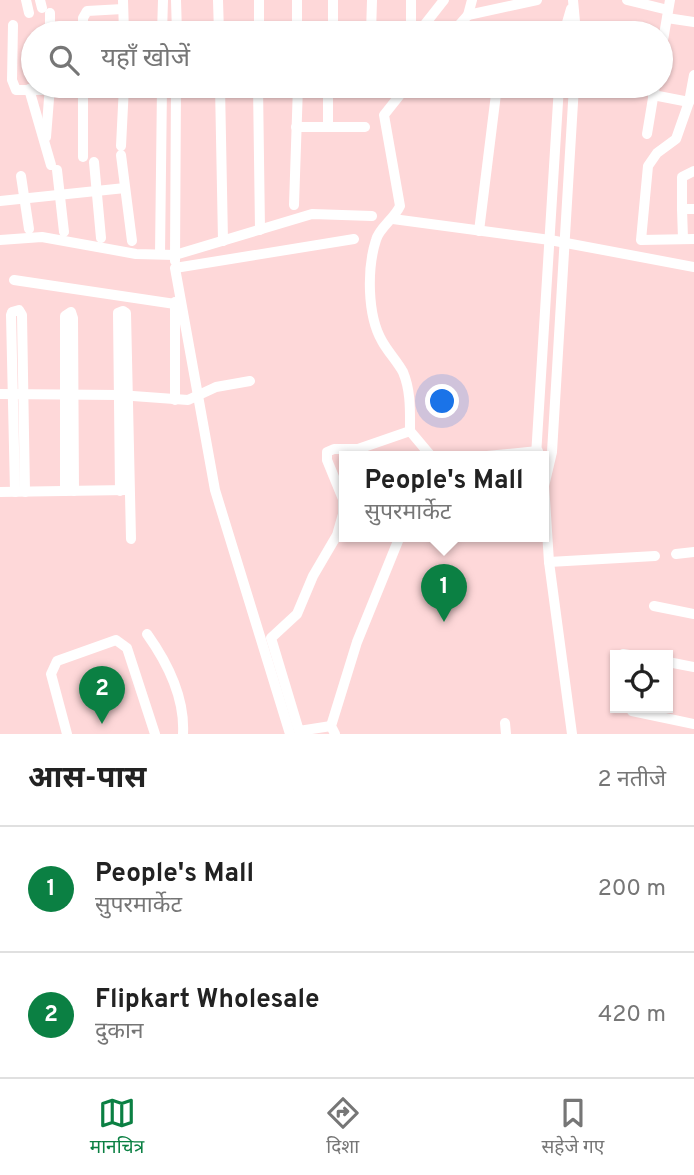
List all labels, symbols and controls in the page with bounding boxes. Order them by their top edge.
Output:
search box [21,21,673,98]
icon: search [45,41,83,79]
text: यहाँ खोजें [101,43,190,76]
your location [425,384,459,418]
popup [339,451,549,542]
text: People's Mall [364,465,524,498]
text: सुपरमार्केट [364,499,451,528]
pin: 1 [421,564,467,622]
map controls [610,650,673,713]
button: locate [610,650,673,713]
pin: 2 [79,666,125,724]
text: आस-पास [28,761,146,798]
text: 2 नतीजे [598,766,666,795]
text: People's Mall [95,858,254,891]
text: 1 [46,875,56,904]
text: 200 m [598,875,666,904]
text: सुपरमार्केट [95,892,182,921]
text: Flipkart Wholesale [95,984,320,1017]
text: 2 [44,1001,58,1030]
text: 420 m [598,1001,666,1030]
text: दुकान [95,1018,144,1047]
tab: मानचित्र [90,1094,144,1161]
tab: दिशा [324,1094,362,1161]
tab: सहेजे गए [541,1094,604,1161]

